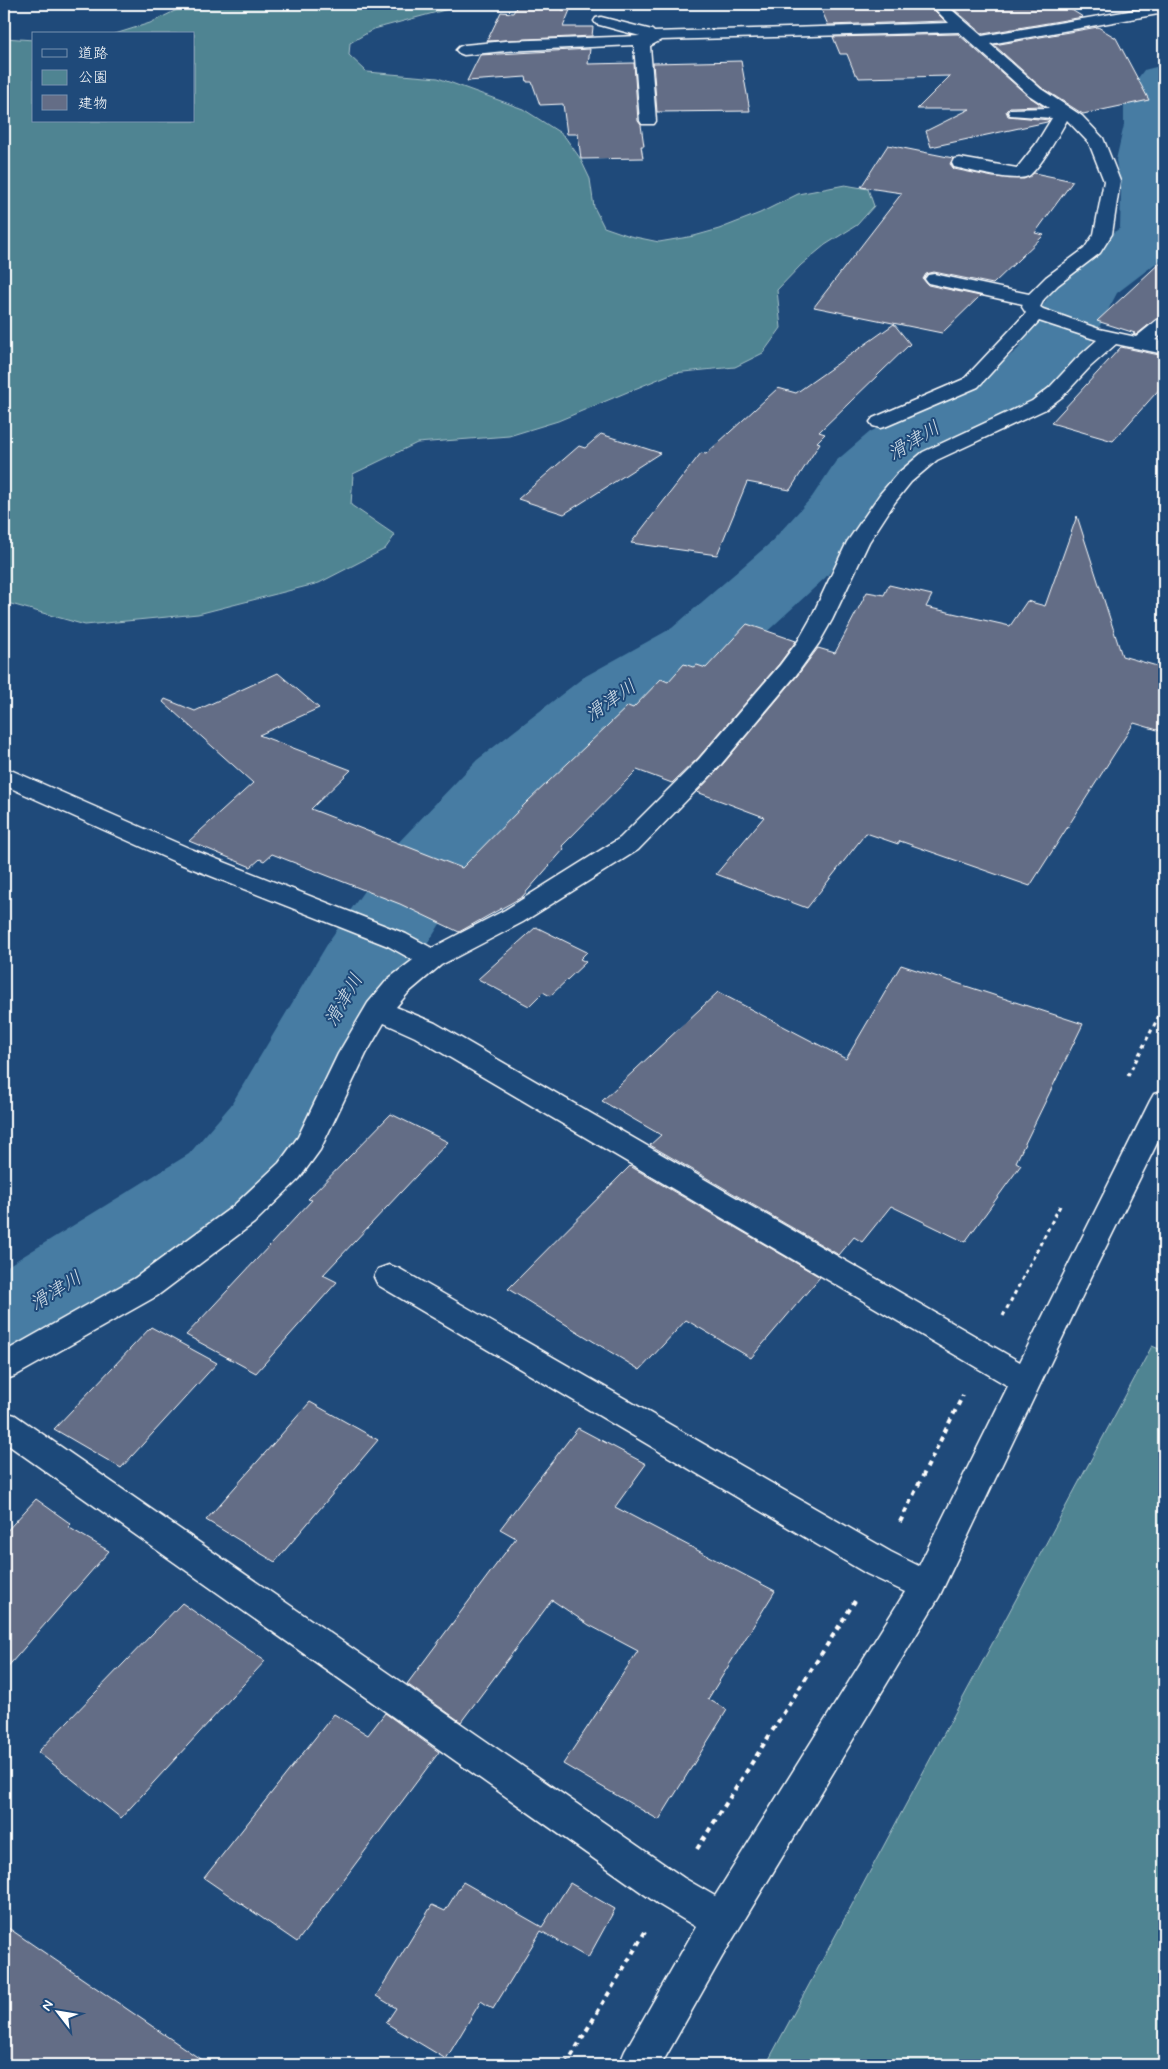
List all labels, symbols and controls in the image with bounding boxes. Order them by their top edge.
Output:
legend [32,32,195,122]
text: 道路 [78,44,108,64]
text: 公園 [78,68,108,88]
text: 建物 [78,94,108,114]
water label: 滑津川 [883,416,945,466]
water label: 滑津川 [580,674,642,728]
water label: 滑津川 [319,969,369,1031]
water label: 滑津川 [25,1265,87,1317]
north arrow [32,1986,82,2036]
text: N [38,1997,58,2014]

